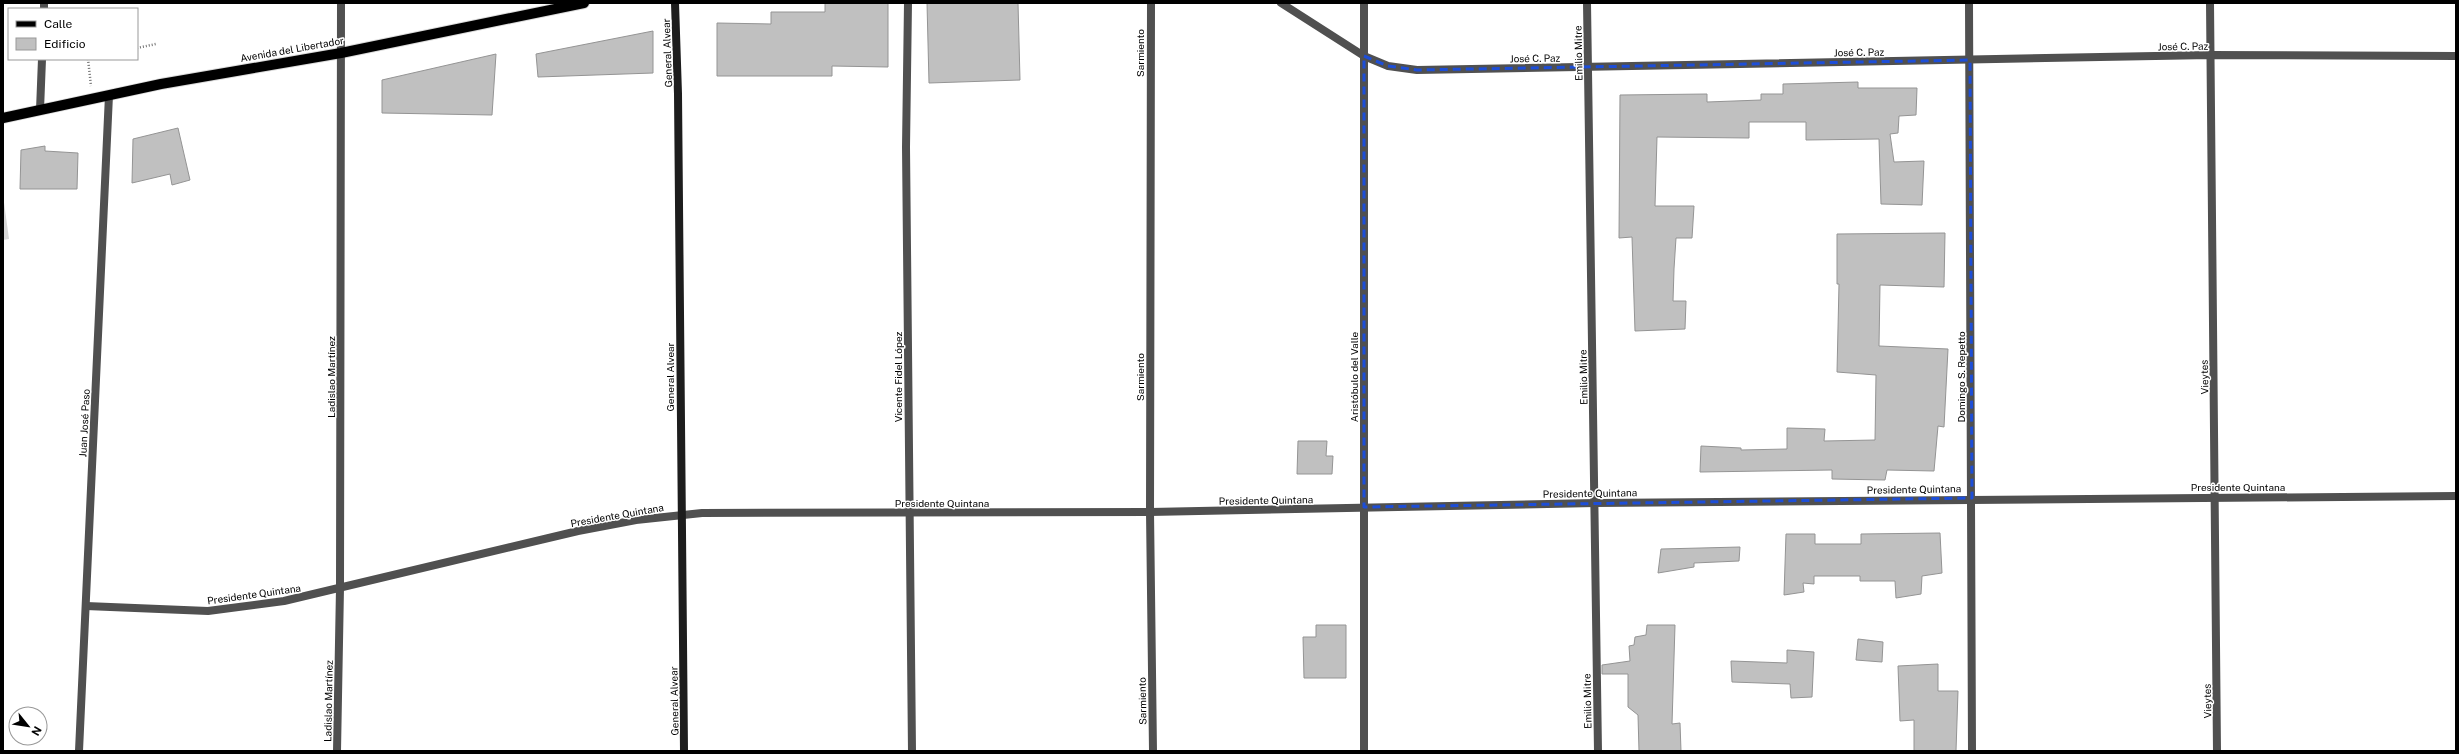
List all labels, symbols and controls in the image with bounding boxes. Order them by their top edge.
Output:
legend [8,8,138,60]
text: Calle [44,17,73,31]
street label: General Alvear [660,18,674,88]
street label: Emilio Mitre [1572,25,1584,81]
street label: Sarmiento [1134,29,1146,77]
street label: Avenida del Libertador [239,34,345,64]
text: Edificio [44,37,86,51]
street label: José C. Paz [2158,40,2209,52]
street label: José C. Paz [1834,46,1885,58]
street label: José C. Paz [1510,52,1561,64]
street label: Vicente Fidel López [892,331,904,422]
street label: Domingo S. Repetto [1955,331,1967,423]
street label: Aristóbulo del Valle [1348,332,1360,422]
street label: Ladislao Martínez [325,336,337,418]
street label: General Alvear [664,342,676,412]
street label: Emilio Mitre [1577,349,1589,405]
street label: Sarmiento [1134,353,1146,401]
street label: Vieytes [2198,360,2210,394]
street label: Juan José Paso [76,388,92,458]
street label: Presidente Quintana [2191,481,2285,493]
street label: Presidente Quintana [1867,482,1961,496]
street label: Presidente Quintana [1543,486,1637,500]
street label: Presidente Quintana [1219,493,1313,507]
street label: Presidente Quintana [895,497,989,509]
street label: Presidente Quintana [569,501,665,529]
street label: Presidente Quintana [206,581,302,607]
street label: Ladislao Martínez [321,660,335,742]
street label: General Alvear [667,666,681,736]
street label: Emilio Mitre [1581,673,1593,729]
street label: Sarmiento [1136,677,1148,725]
street label: Vieytes [2201,684,2213,718]
north arrow [8,706,48,746]
text: N [29,724,44,738]

